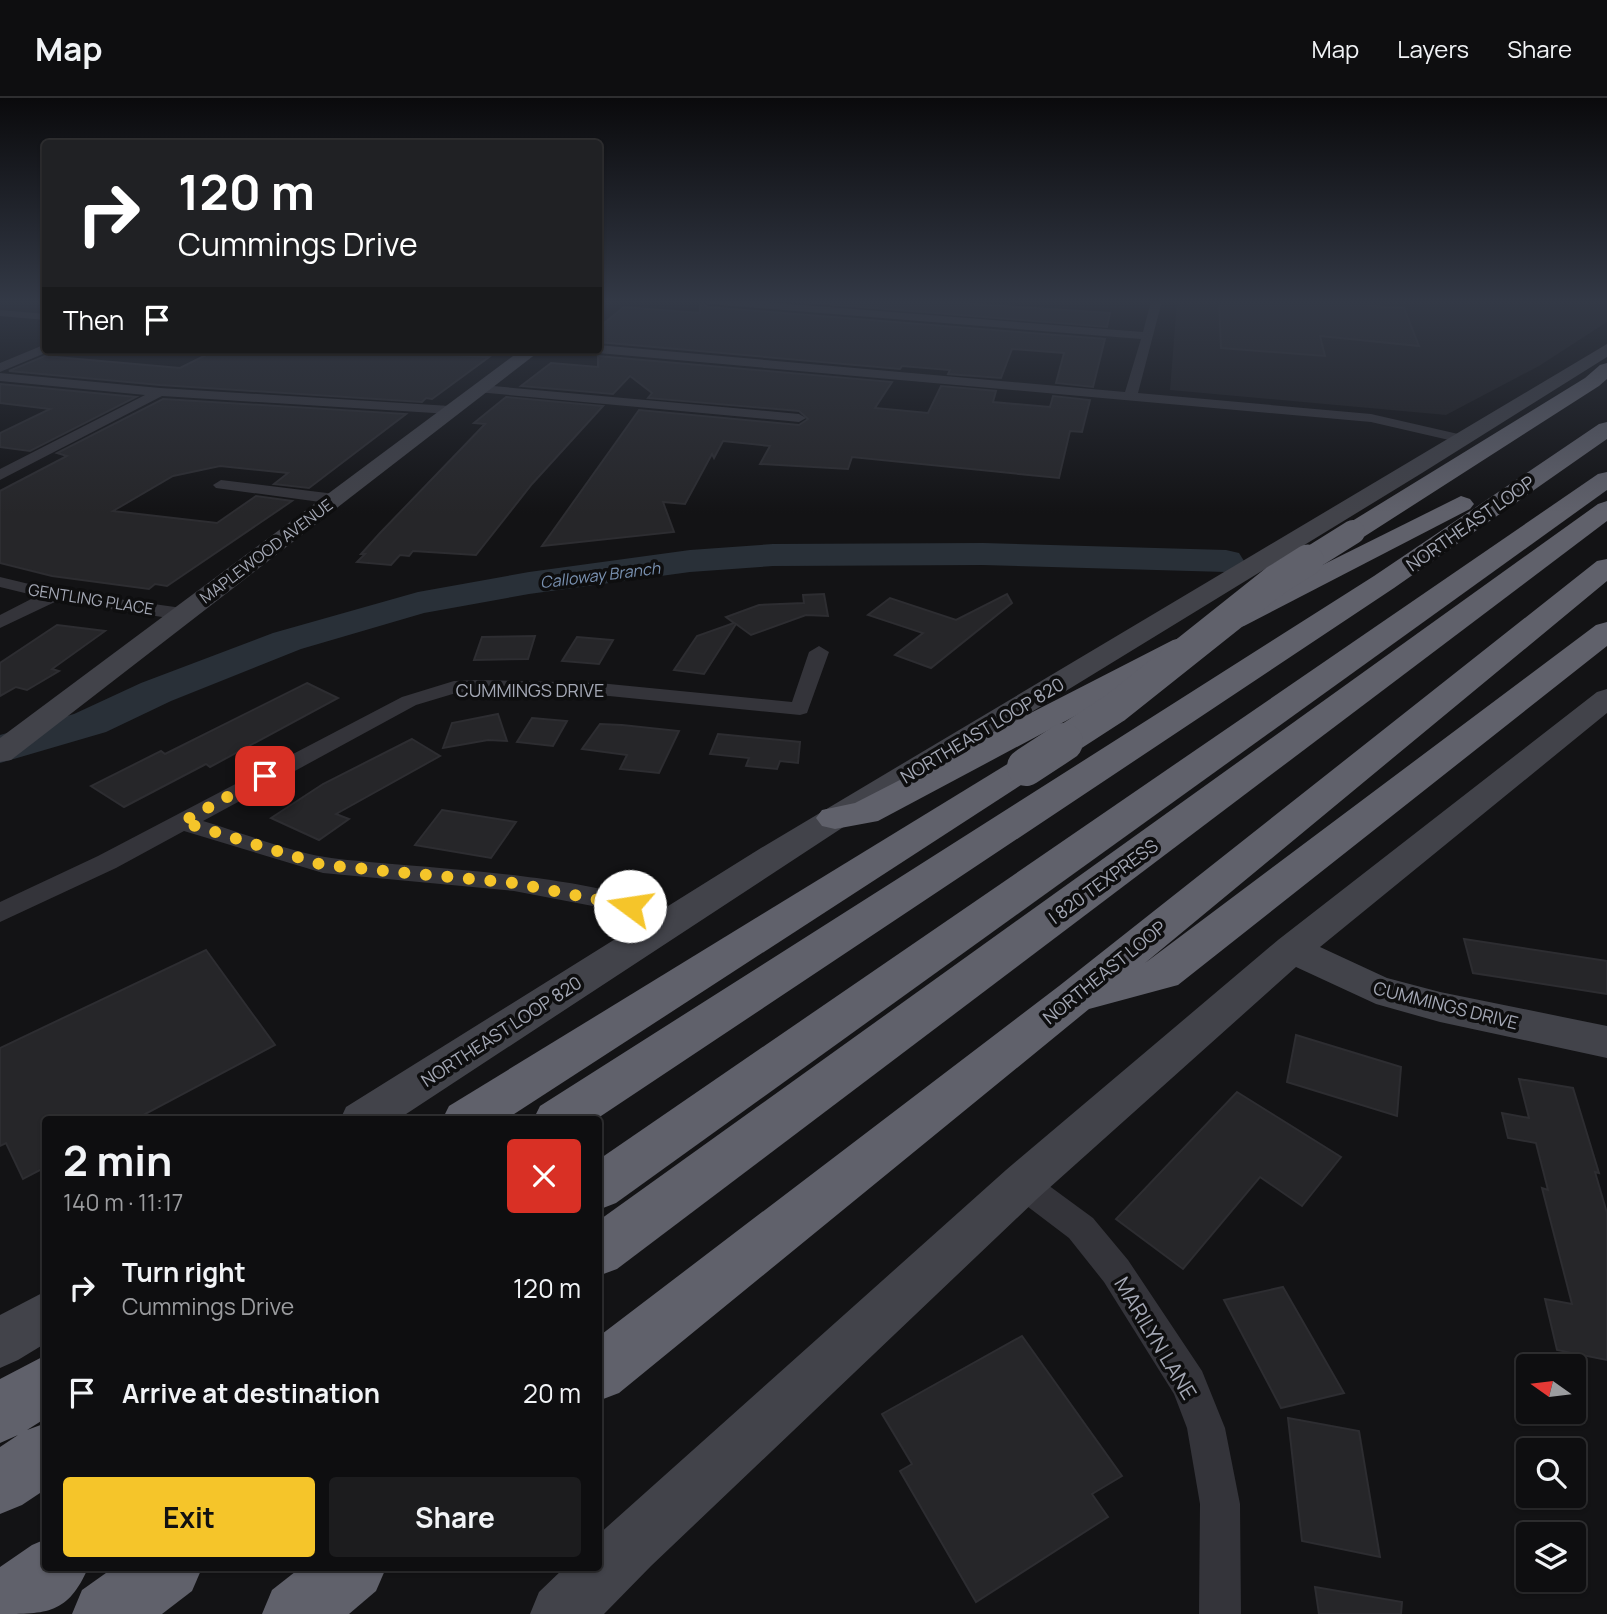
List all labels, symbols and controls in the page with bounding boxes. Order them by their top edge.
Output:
text: Map [35,26,103,71]
text: Map [1312,32,1359,65]
text: Layers [1397,32,1469,65]
text: Share [1507,32,1572,65]
text: 120 m [178,158,315,225]
icon: right [63,168,154,259]
text: Cummings Drive [178,222,418,266]
icon: arrive [138,301,176,339]
text: Then [63,302,124,338]
street label: NORTHEAST LOOP [1401,470,1539,576]
street label: MAPLEWOOD AVENUE [195,494,337,608]
water label: Calloway Branch [539,557,662,593]
street label: GENTLING PLACE [27,578,155,620]
street label: NORTHEAST LOOP 820 [896,672,1068,788]
street label: CUMMINGS DRIVE [456,678,604,702]
pin [235,746,295,806]
icon: arrive [246,757,284,795]
street label: I 820 TEXPRESS [1044,833,1162,929]
position arrow [593,869,667,943]
street label: NORTHEAST LOOP [1038,915,1171,1029]
street label: NORTHEAST LOOP 820 [416,970,586,1092]
street label: CUMMINGS DRIVE [1371,975,1521,1035]
text: 2 min [63,1131,172,1189]
button: close [507,1139,581,1213]
text: 140 m · 11:17 [63,1186,183,1218]
text: Turn right [122,1254,246,1290]
icon: right [63,1269,101,1307]
text: 120 m [513,1270,581,1306]
street label: MARILYN LANE [1108,1271,1204,1405]
text: Cummings Drive [122,1290,294,1322]
north arrow [1516,1354,1586,1424]
map controls [1516,1354,1586,1592]
icon: arrive [63,1374,101,1412]
text: Arrive at destination [122,1375,380,1411]
text: 20 m [523,1375,581,1411]
button: search [1516,1438,1586,1508]
button: Exit [63,1477,315,1557]
button: Share [329,1477,581,1557]
button: layers [1516,1522,1586,1592]

